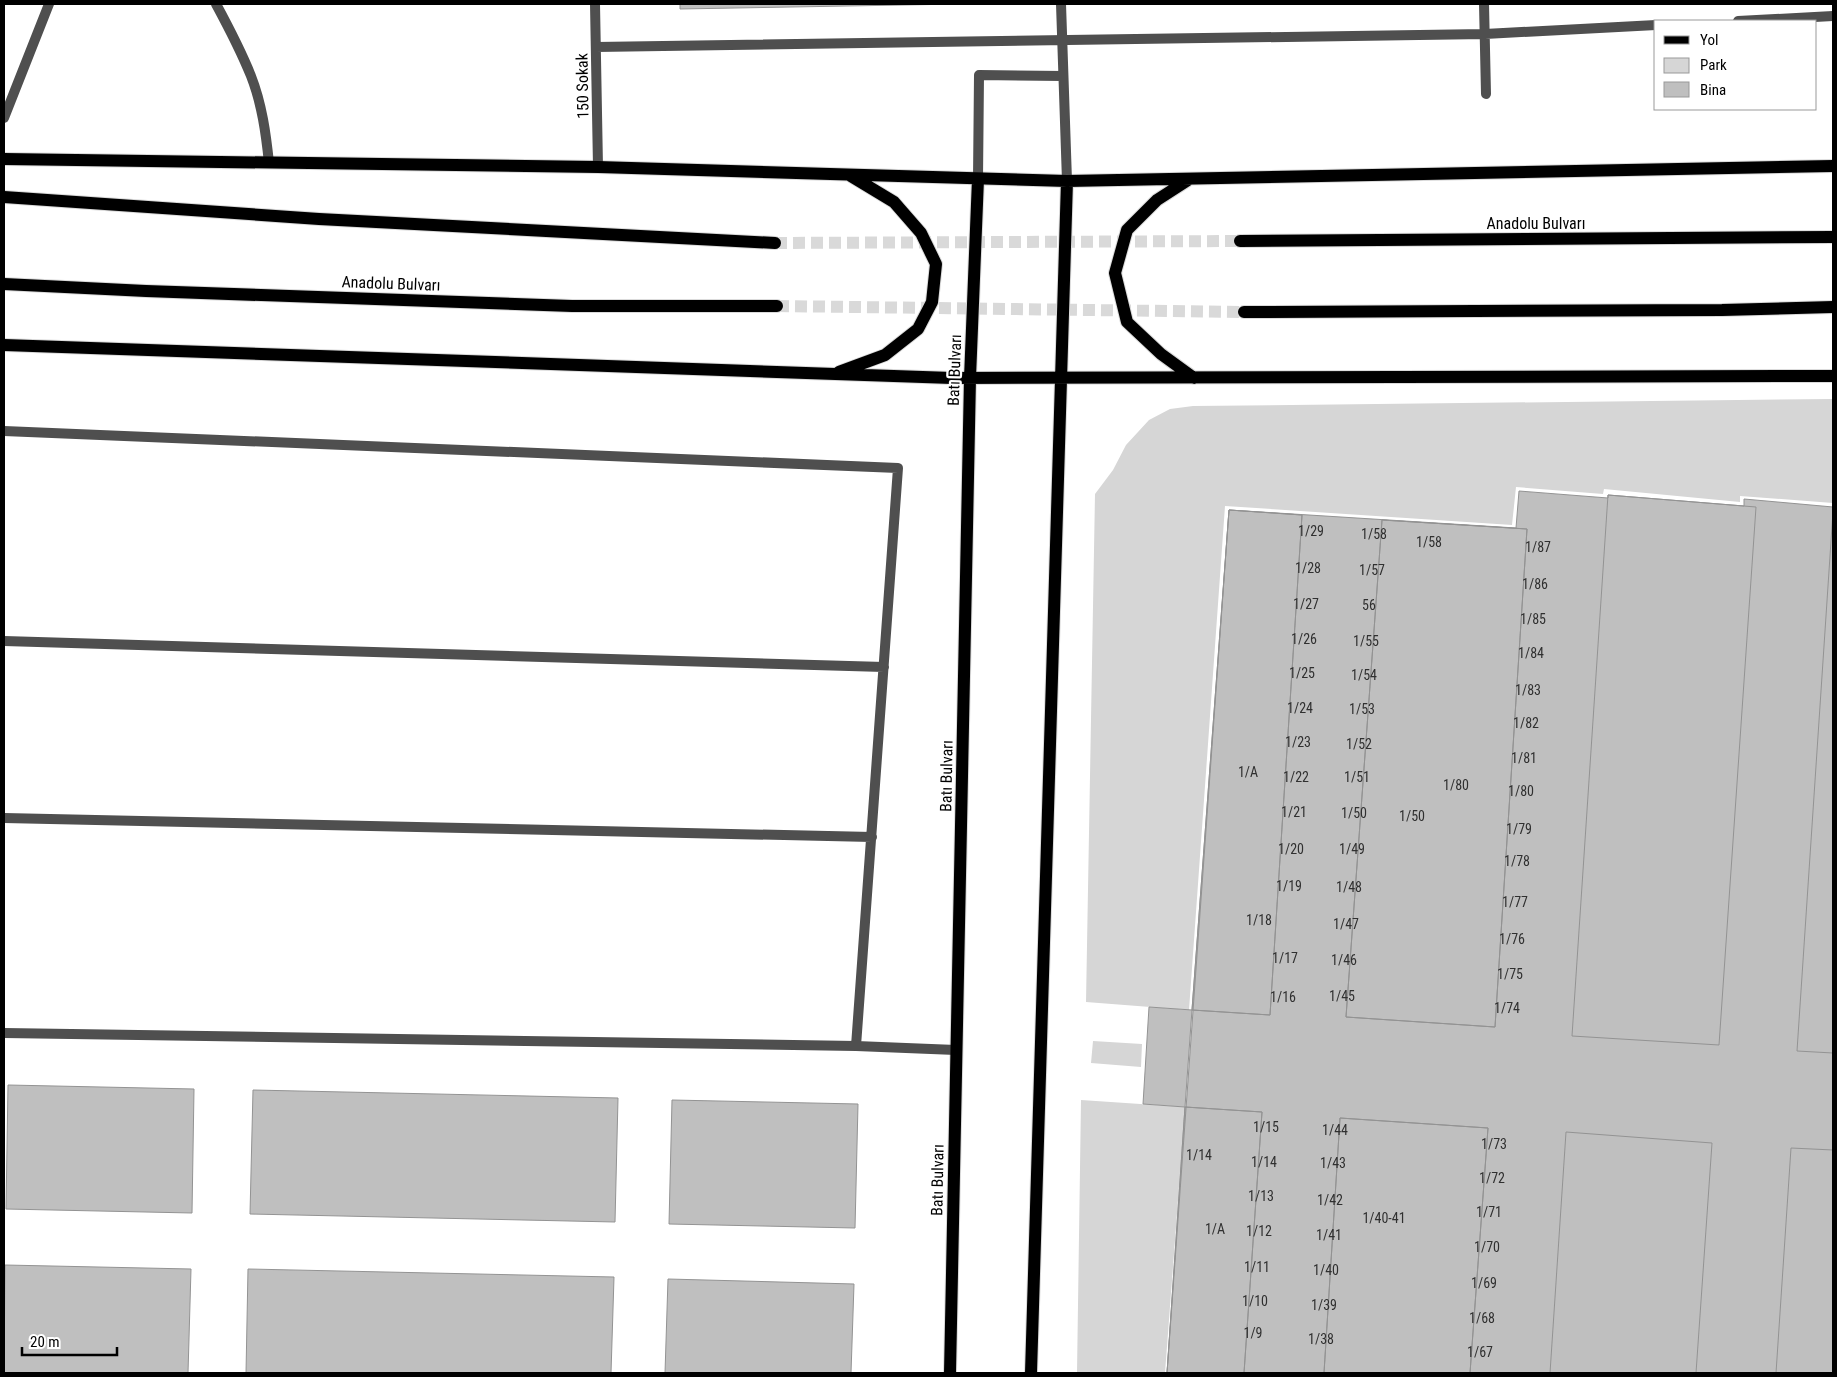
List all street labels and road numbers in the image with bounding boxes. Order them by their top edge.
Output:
street label: 150 Sokak [572,52,593,119]
street label: Anadolu Bulvarı [1487,214,1585,233]
street label: Anadolu Bulvarı [341,272,441,295]
street label: Batı Bulvarı [944,334,965,406]
street label: Batı Bulvarı [936,740,957,812]
street label: Batı Bulvarı [927,1144,948,1216]

